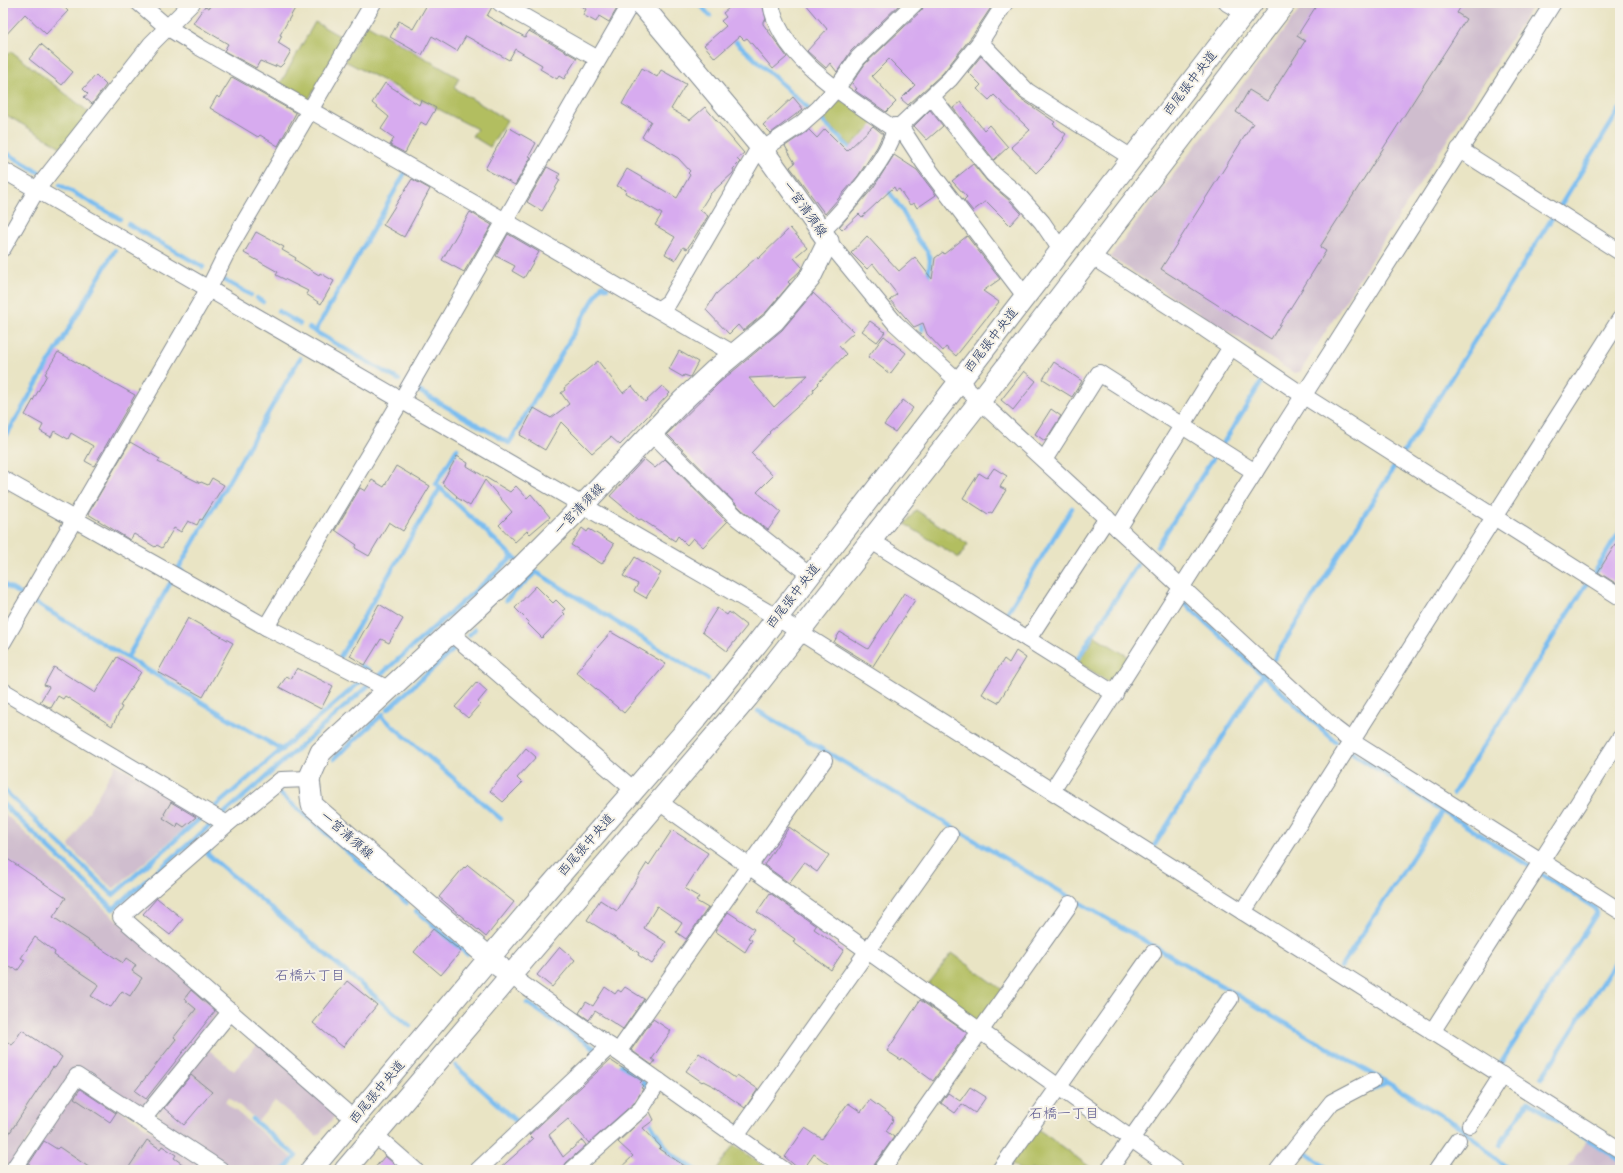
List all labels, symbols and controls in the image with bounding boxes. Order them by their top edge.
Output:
street label: 西尾張中央道 [1160,47,1220,119]
street label: 一宮清須線 [779,178,831,241]
street label: 西尾張中央道 [961,304,1021,376]
street label: 一宮清須線 [551,479,608,538]
street label: 西尾張中央道 [763,560,823,632]
street label: 一宮清須線 [317,808,378,863]
street label: 西尾張中央道 [554,810,618,880]
district label: 石橋六丁目 [275,967,345,984]
street label: 西尾張中央道 [346,1057,408,1127]
district label: 石橋一丁目 [1029,1105,1099,1122]

